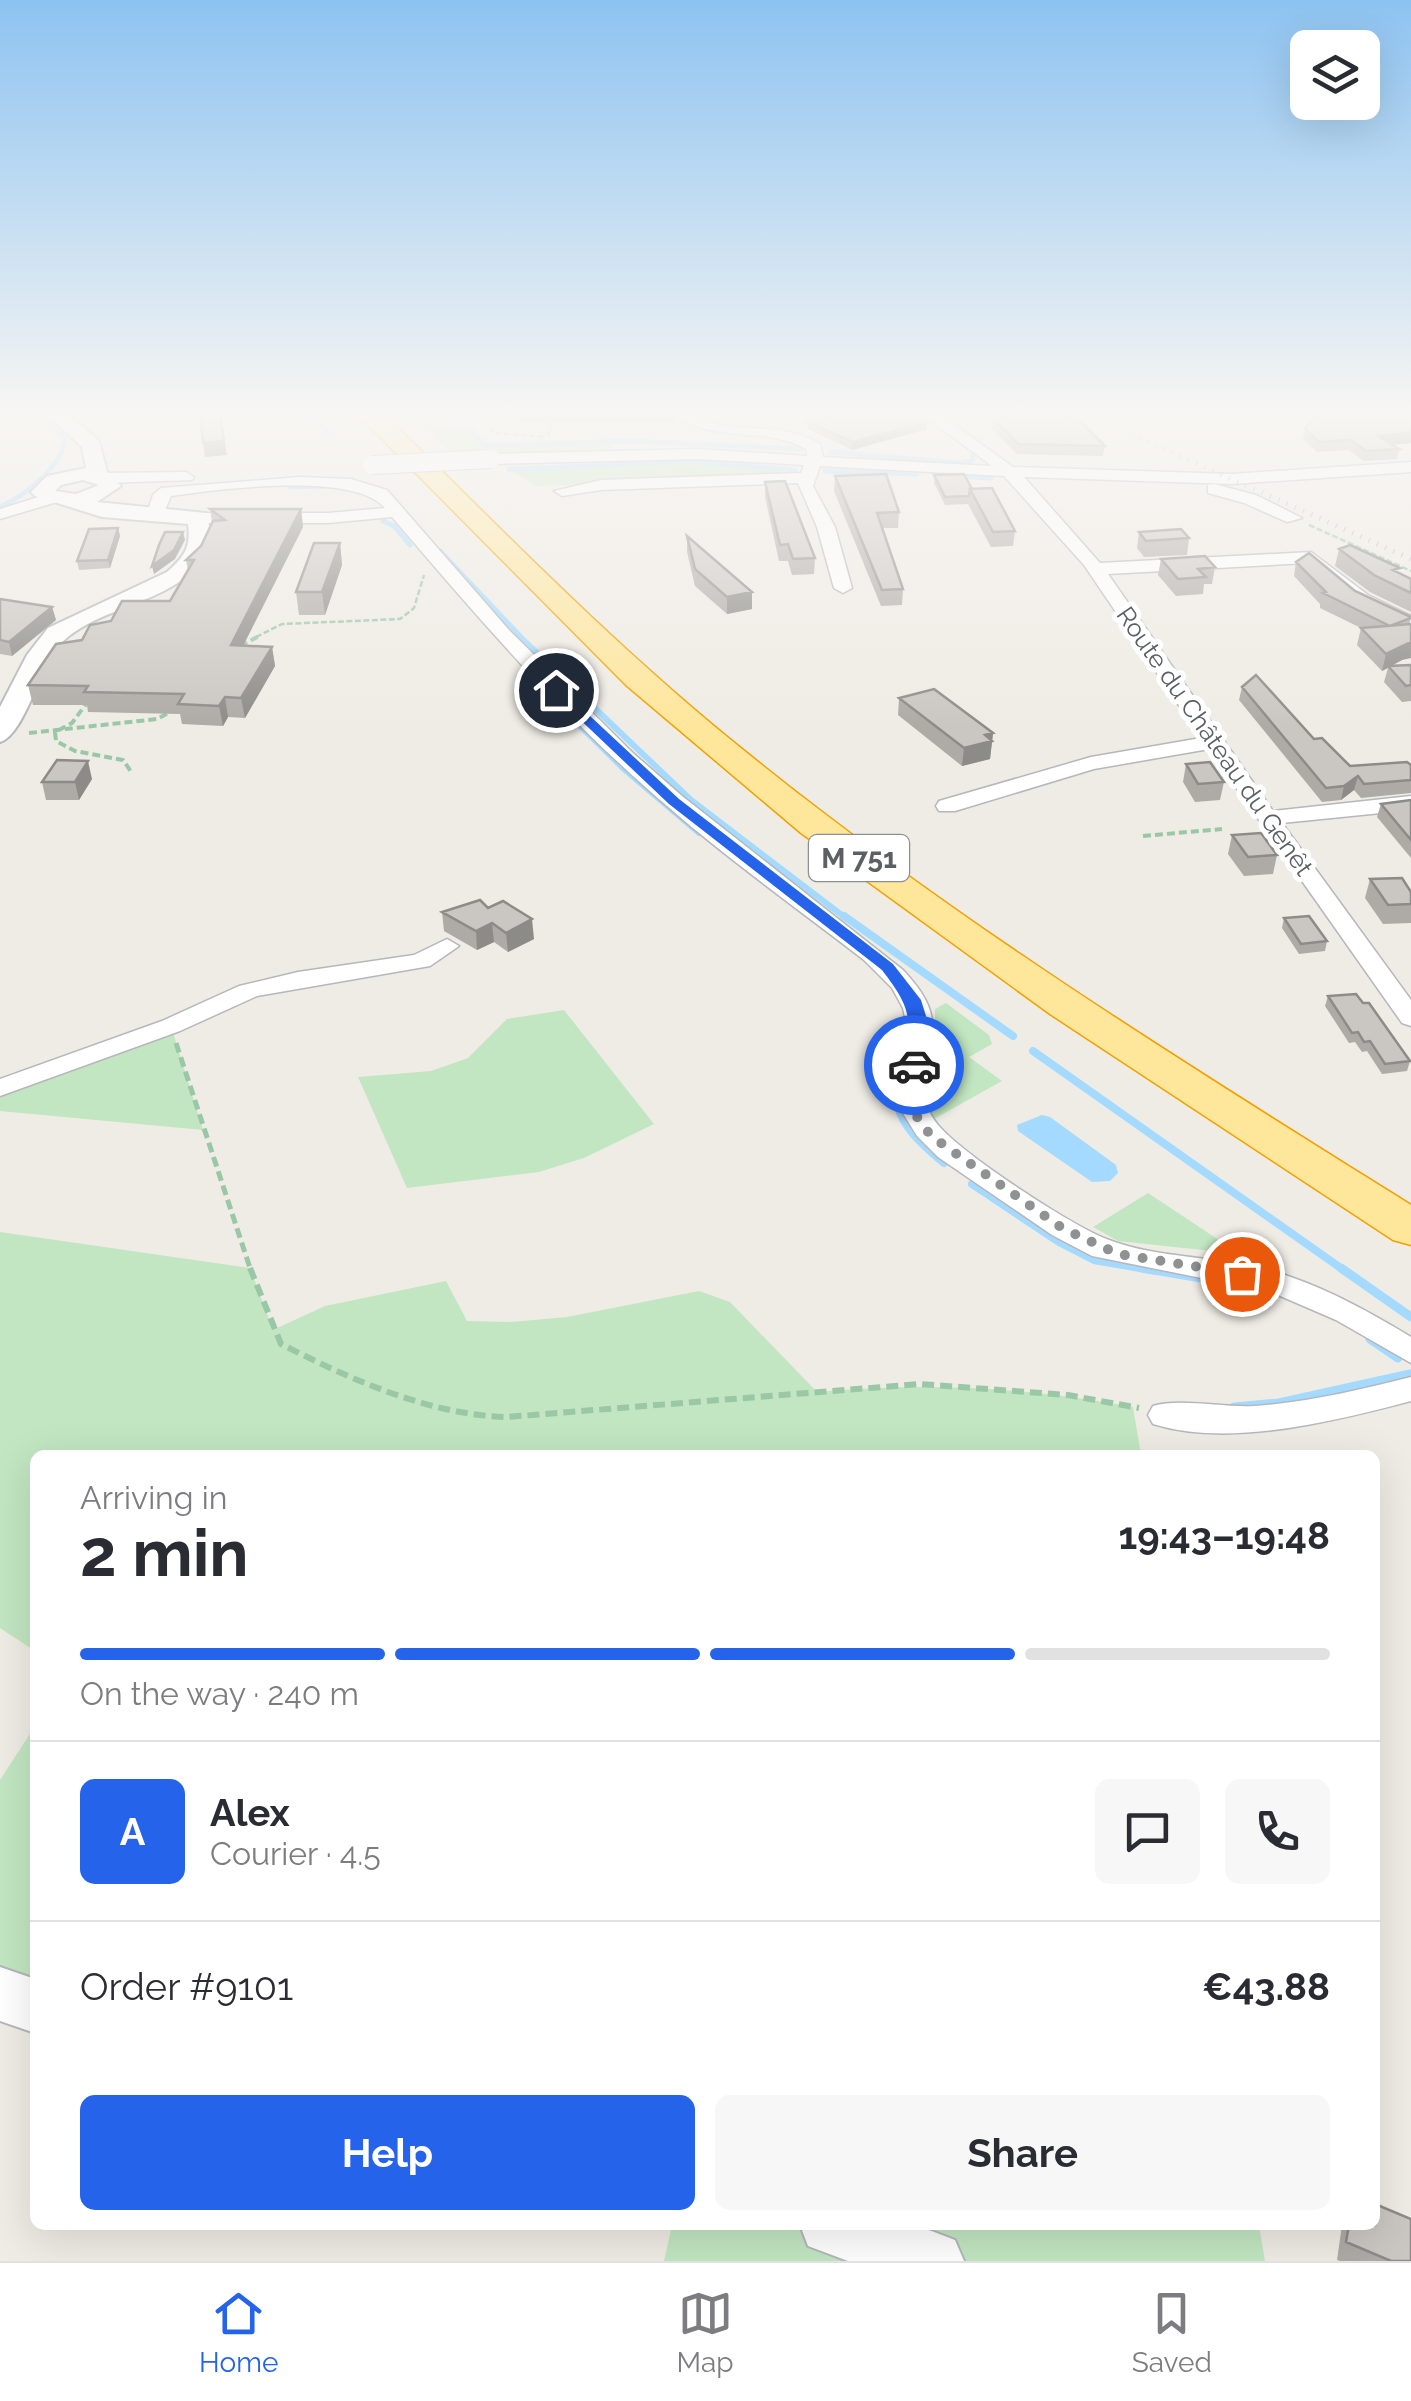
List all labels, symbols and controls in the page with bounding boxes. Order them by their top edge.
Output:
map controls [1290,30,1380,120]
button: layers [1290,30,1380,120]
street label: Route du Château du Genêt [1111,601,1320,882]
pin [514,648,599,733]
icon: home [529,663,584,718]
road number: M 751 [809,835,909,881]
courier [864,1015,964,1115]
icon: car [887,1038,942,1093]
pin [1200,1232,1285,1317]
icon: bag [1215,1247,1270,1302]
text: Arriving in [80,1479,227,1516]
text: 19:43–19:48 [1118,1513,1330,1558]
text: 2 min [80,1515,249,1591]
text: On the way · 240 m [80,1675,359,1712]
button: chat [1095,1779,1200,1884]
button: phone [1225,1779,1330,1884]
text: Alex [210,1790,290,1835]
text: A [120,1809,145,1854]
text: Courier · 4.5 [210,1835,381,1872]
text: Order #9101 [80,1964,293,2009]
text: €43.88 [1202,1964,1330,2009]
button: Help [80,2095,695,2210]
button: Share [715,2095,1330,2210]
tab: Home [199,2286,278,2379]
tab: Map [677,2286,734,2379]
tab: Saved [1132,2286,1212,2379]

